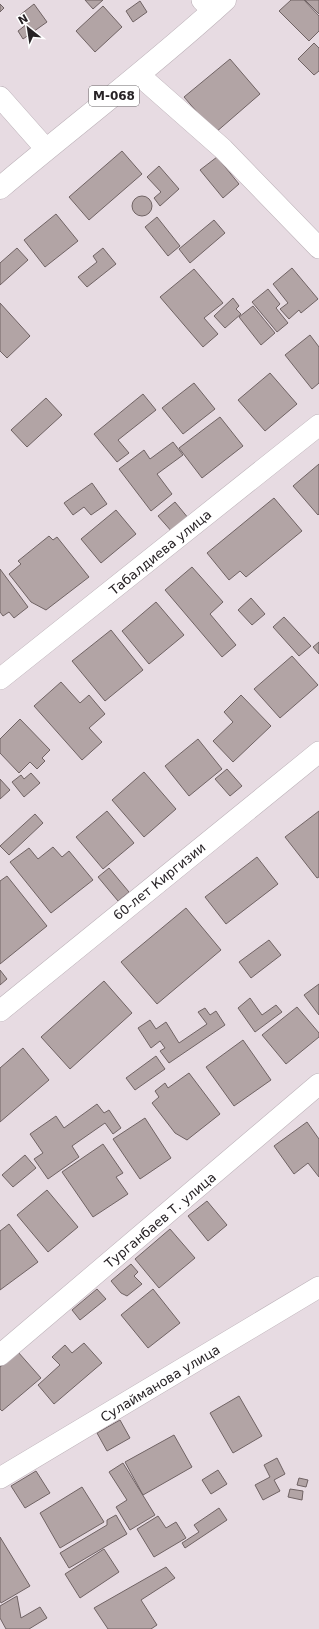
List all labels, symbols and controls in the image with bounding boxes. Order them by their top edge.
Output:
north arrow [8,8,48,48]
text: N [16,12,30,28]
road number: М-068 [89,86,139,106]
street label: Табалдиева улица [106,507,214,599]
street label: 60-лет Киргизии [110,840,208,923]
street label: Турганбаев Т. улица [101,1170,219,1272]
street label: Сулайманова улица [98,1342,223,1425]

